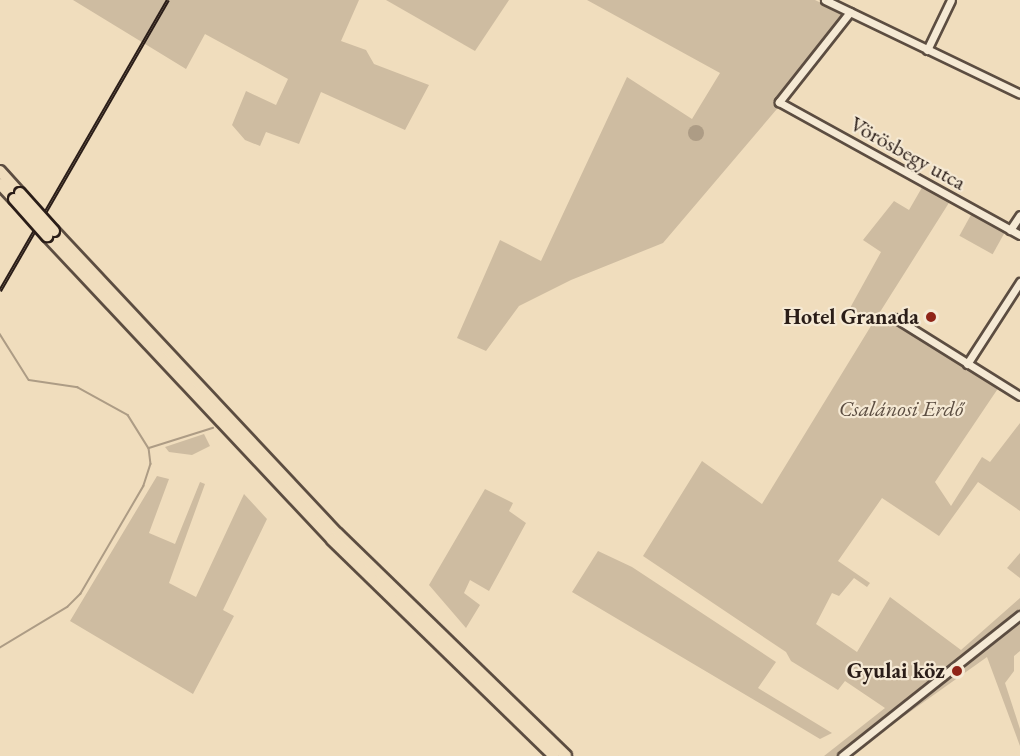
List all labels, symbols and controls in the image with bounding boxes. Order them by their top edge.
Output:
street label: Vörösbegy utca [846,110,970,196]
place label: Hotel Granada [783,304,919,330]
marker: Hotel Granada [924,310,938,324]
park label: Csalánosi Erdő [839,396,963,422]
place label: Gyulai köz [847,658,945,684]
marker: Gyulai köz [950,664,964,678]

